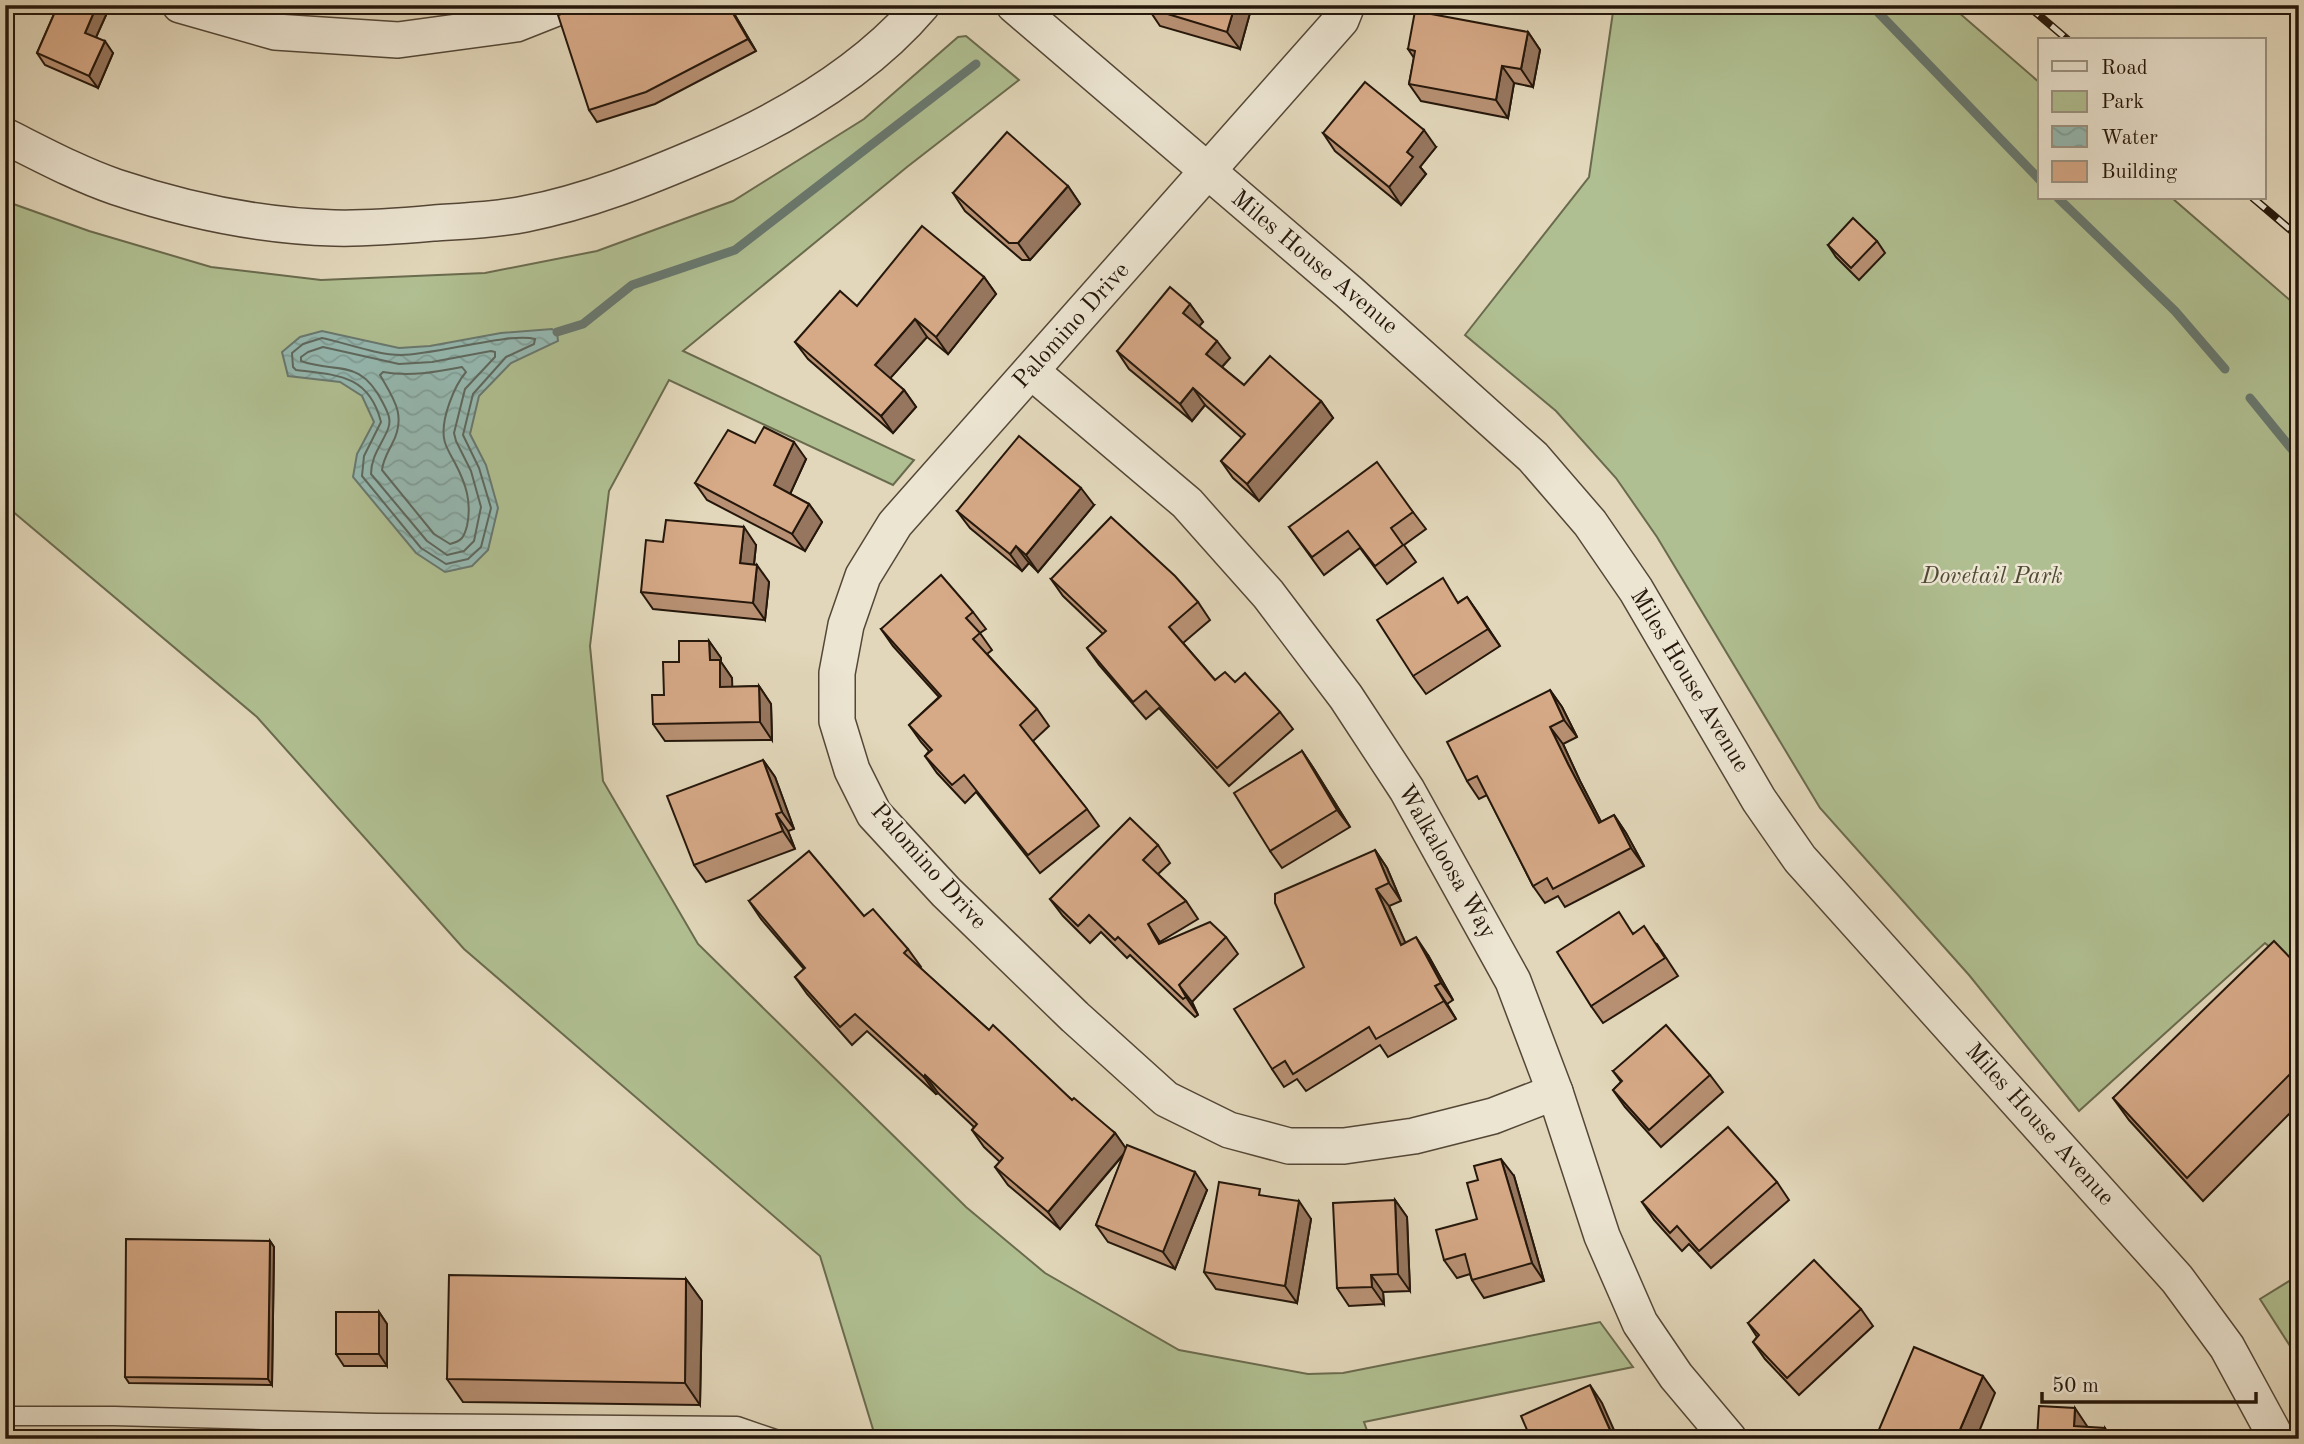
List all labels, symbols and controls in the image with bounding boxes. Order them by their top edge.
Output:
legend [2038,38,2266,200]
text: Road [2101,58,2148,79]
text: Park [2101,92,2144,113]
text: Water [2101,128,2158,149]
text: Building [2101,162,2178,183]
street label: Miles House Avenue [1226,187,1402,339]
street label: Palomino Drive [1009,258,1135,394]
park label: Dovetail Park [1920,565,2063,589]
street label: Miles House Avenue [1625,585,1753,777]
street label: Walkaloosa Way [1392,781,1500,943]
street label: Palomino Drive [865,799,991,935]
street label: Miles House Avenue [1960,1039,2118,1211]
scale bar [2042,1360,2255,1404]
text: 50 m [2052,1376,2099,1397]

